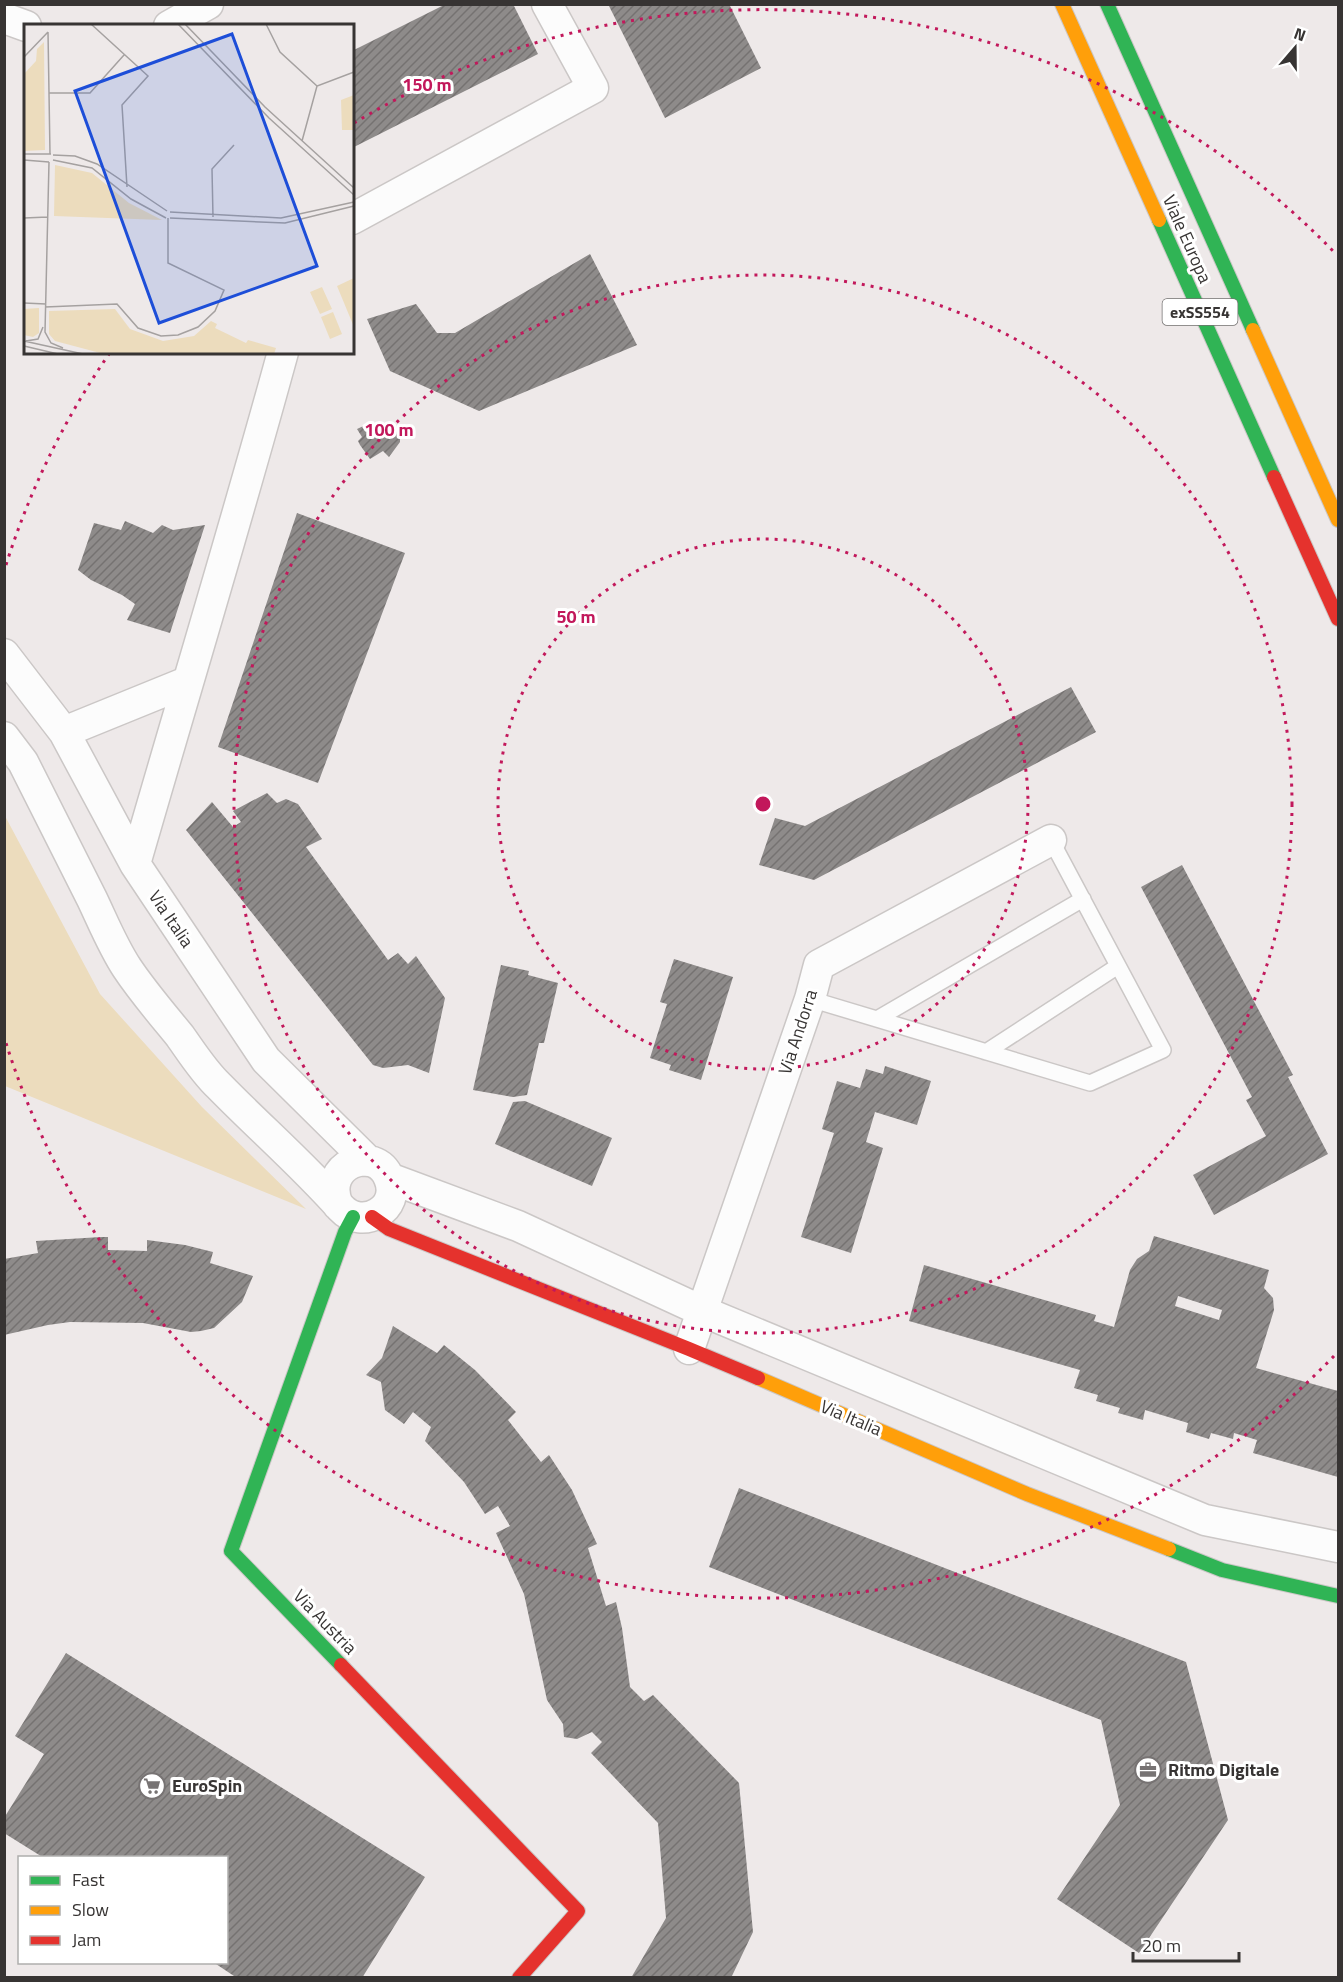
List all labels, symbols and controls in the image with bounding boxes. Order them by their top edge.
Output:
north arrow [1265,18,1325,78]
text: N [1291,21,1309,47]
inset map [24,24,354,354]
text: 150 m [402,71,452,98]
street label: Viale Europa [1156,190,1219,287]
road number: exSS554 [1162,299,1238,325]
text: 100 m [364,416,414,443]
text: 50 m [556,603,596,630]
centre of rings [753,794,773,814]
street label: Via Italia [142,885,201,953]
street label: Via Andorra [771,986,824,1078]
street label: Via Italia [816,1393,886,1443]
street label: Via Austria [287,1583,363,1660]
office icon: Ritmo Digitale [1133,1755,1163,1785]
place label: Ritmo Digitale [1168,1756,1279,1783]
supermarket icon: EuroSpin [137,1771,167,1801]
place label: EuroSpin [172,1772,242,1799]
legend [18,1856,228,1964]
text: Fast [72,1866,105,1893]
text: Slow [72,1896,109,1923]
scale bar [1133,1925,1240,1963]
text: Jam [72,1926,101,1953]
text: 20 m [1142,1932,1181,1959]

